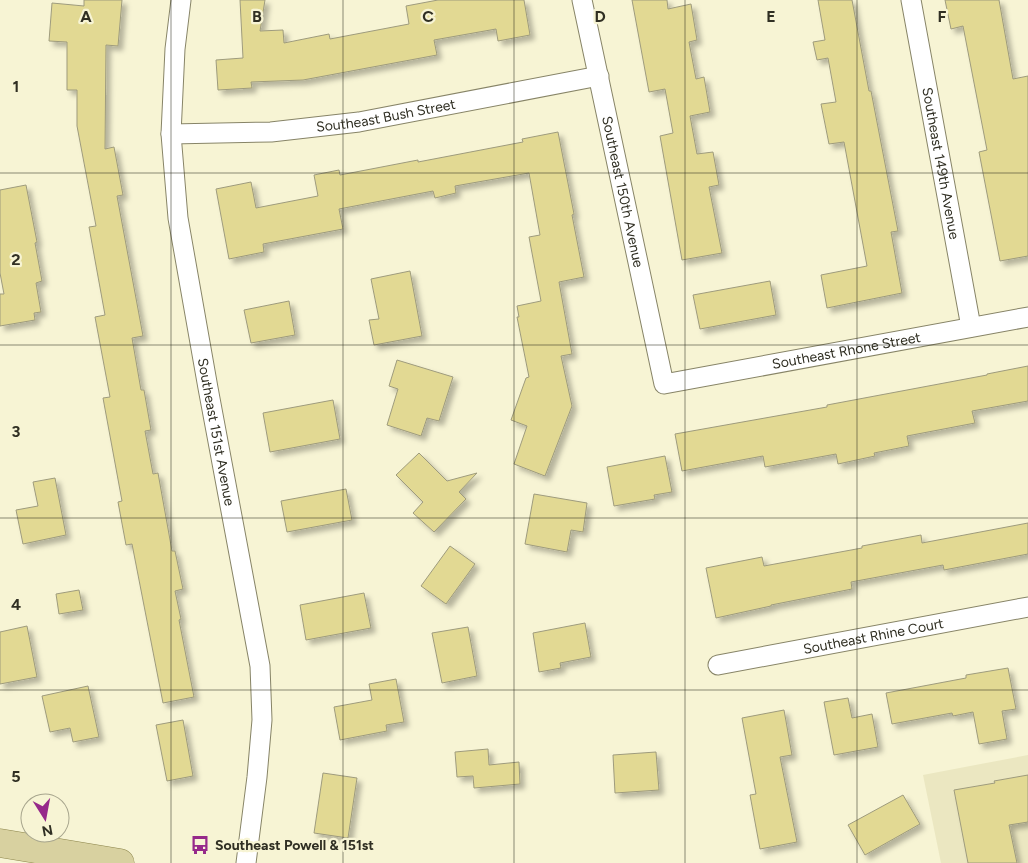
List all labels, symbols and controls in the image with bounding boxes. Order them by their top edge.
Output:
text: A [80,7,92,26]
text: B [252,7,262,26]
text: C [422,7,434,26]
text: D [594,7,606,26]
text: E [766,7,776,26]
text: F [938,7,947,26]
text: 1 [13,77,19,96]
street label: Southeast 149th Avenue [918,86,963,241]
street label: Southeast Bush Street [315,96,457,136]
street label: Southeast 150th Avenue [598,114,647,269]
text: 2 [11,250,21,269]
street label: Southeast Rhone Street [771,329,922,373]
street label: Southeast 151st Avenue [194,357,238,508]
text: 3 [12,422,21,441]
text: 4 [11,595,21,614]
street label: Southeast Rhine Court [802,615,945,658]
text: 5 [11,767,21,786]
north arrow [20,793,70,843]
text: N [40,821,54,840]
bus stop icon: Southeast Powell & 151st [189,834,211,856]
place label: Southeast Powell & 151st [215,837,374,854]

